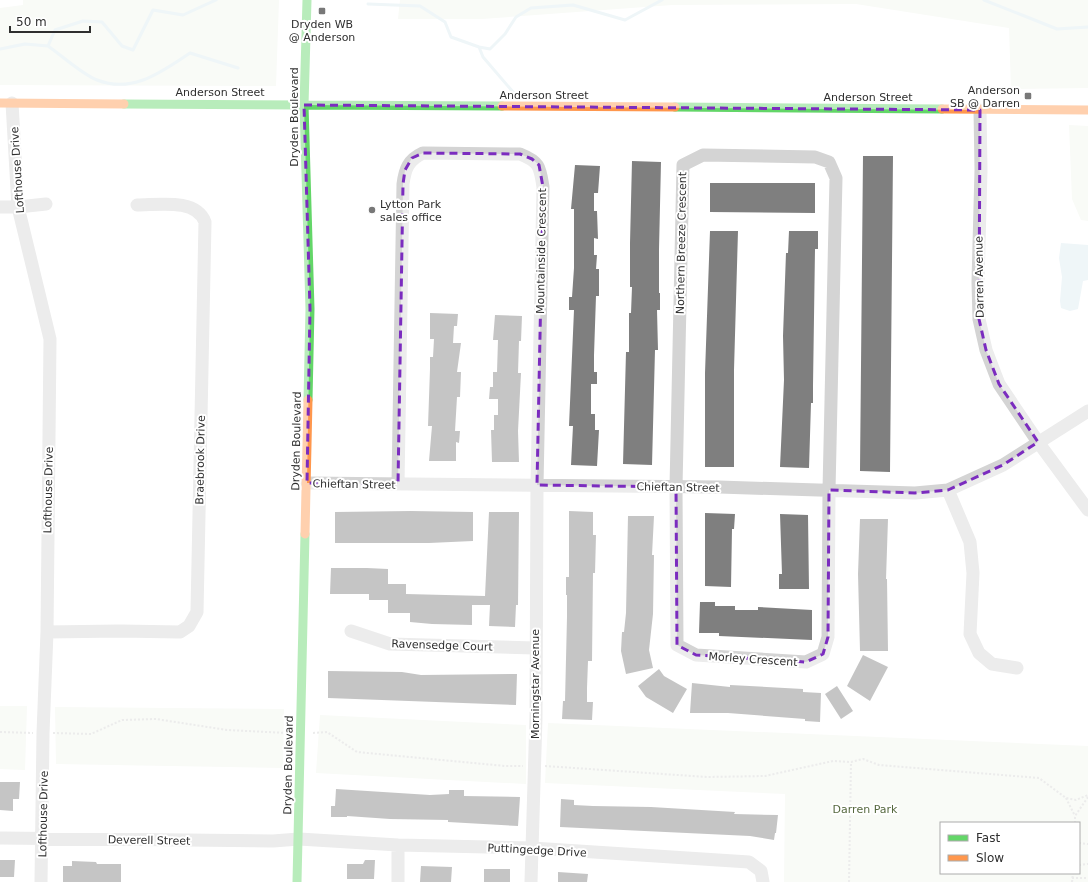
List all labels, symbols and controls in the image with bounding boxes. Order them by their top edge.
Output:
marker: Dryden WB @ Anderson [317,6,327,16]
scale bar [10,8,90,34]
text: 50 m [16,15,47,29]
place label: Dryden WB @ Anderson [289,18,355,44]
street label: Dryden Boulevard [288,67,301,167]
place label: Anderson SB @ Darren [950,84,1020,110]
street label: Anderson Street [175,86,265,99]
street label: Anderson Street [499,89,589,102]
street label: Anderson Street [823,91,913,104]
marker: Anderson SB @ Darren [1023,91,1033,101]
street label: Lofthouse Drive [8,126,27,214]
street label: Northern Breeze Crescent [674,171,689,314]
street label: Mountainside Crescent [534,187,549,314]
place label: Lytton Park sales office [380,198,442,224]
marker: Lytton Park sales office [367,205,377,215]
street label: Darren Avenue [972,236,987,318]
street label: Dryden Boulevard [289,391,304,491]
street label: Braebrook Drive [193,415,208,505]
street label: Lofthouse Drive [41,446,56,533]
street label: Chieftan Street [312,477,396,492]
street label: Chieftan Street [636,480,720,495]
street label: Morningstar Avenue [529,629,542,739]
street label: Ravensedge Court [391,637,494,654]
street label: Morley Crescent [708,650,799,669]
street label: Dryden Boulevard [281,715,296,815]
street label: Lofthouse Drive [36,770,51,857]
park label: Darren Park [833,803,898,816]
legend [940,822,1080,874]
text: Fast [976,831,1000,845]
street label: Deverell Street [108,833,191,848]
street label: Puttingedge Drive [487,841,587,860]
text: Slow [976,851,1004,865]

